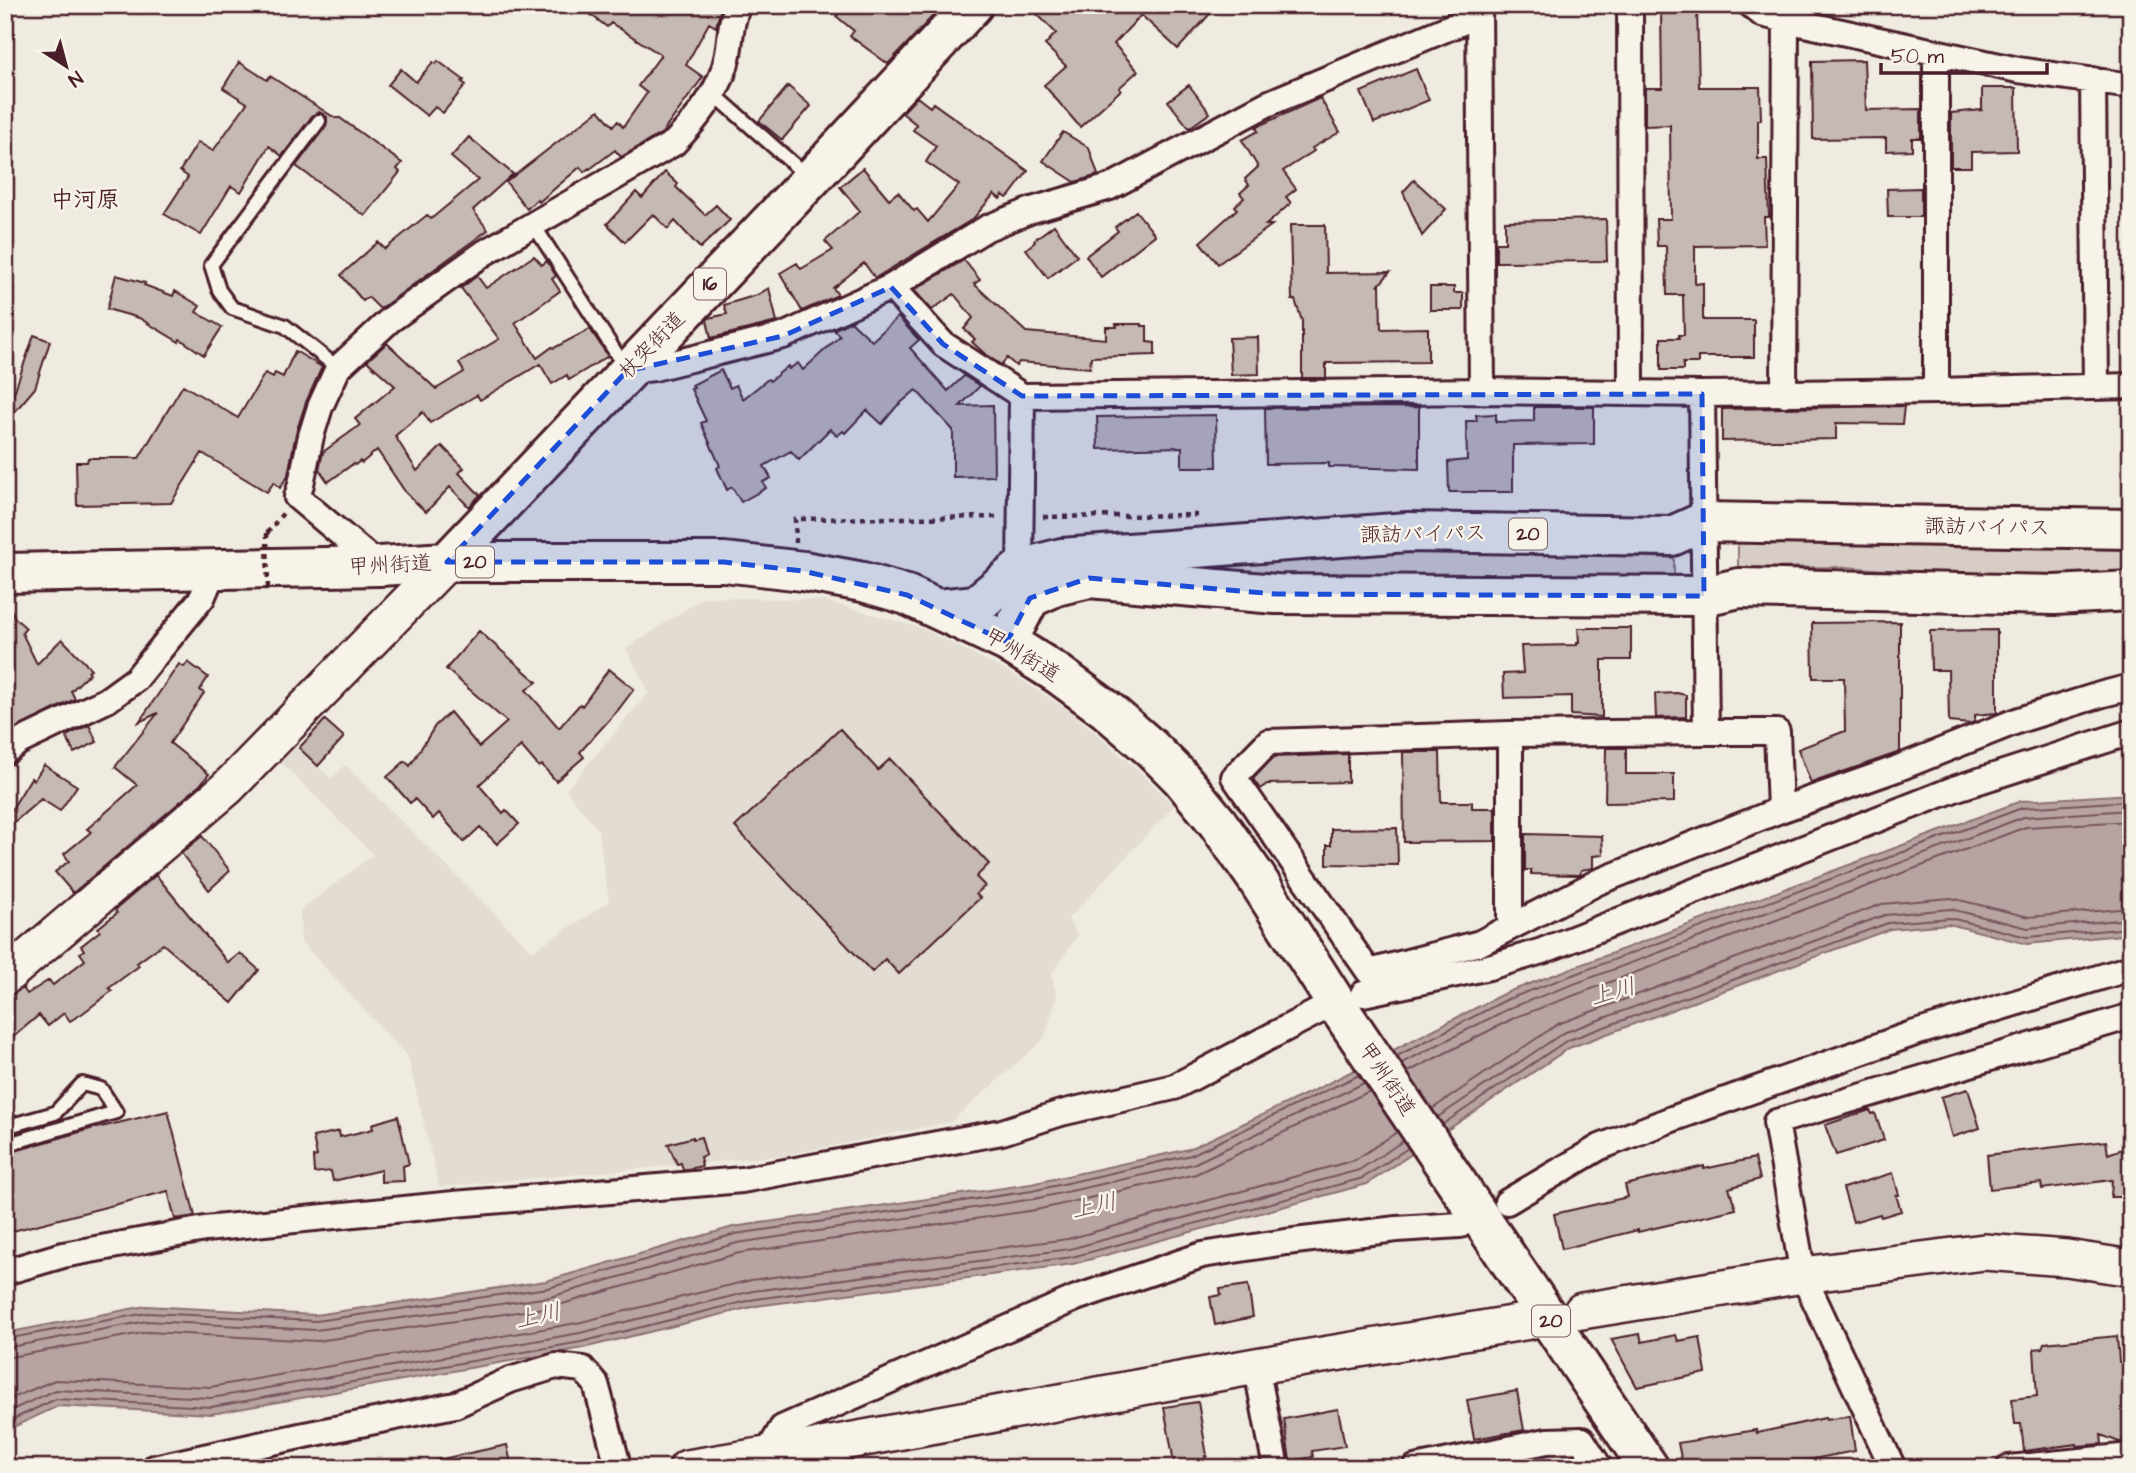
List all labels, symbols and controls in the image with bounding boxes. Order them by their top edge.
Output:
north arrow [32,32,102,102]
scale bar [1881,32,2047,76]
text: 50 m [1891,42,1945,71]
text: N [62,64,88,93]
district label: 中河原 [51,184,120,216]
road number: 16 [694,268,726,300]
street label: 杖突街道 [612,305,692,385]
street label: 諏訪バイパス [1924,511,2050,543]
street label: 諏訪バイパス [1360,518,1486,550]
road number: 20 [1509,519,1547,550]
road number: 20 [456,547,494,578]
street label: 甲州街道 [347,548,433,582]
street label: 甲州街道 [979,621,1065,689]
water label: 上川 [1586,970,1640,1014]
street label: 甲州街道 [1351,1036,1423,1122]
water label: 上川 [1068,1186,1120,1226]
water label: 上川 [512,1296,564,1336]
road number: 20 [1532,1306,1570,1336]

